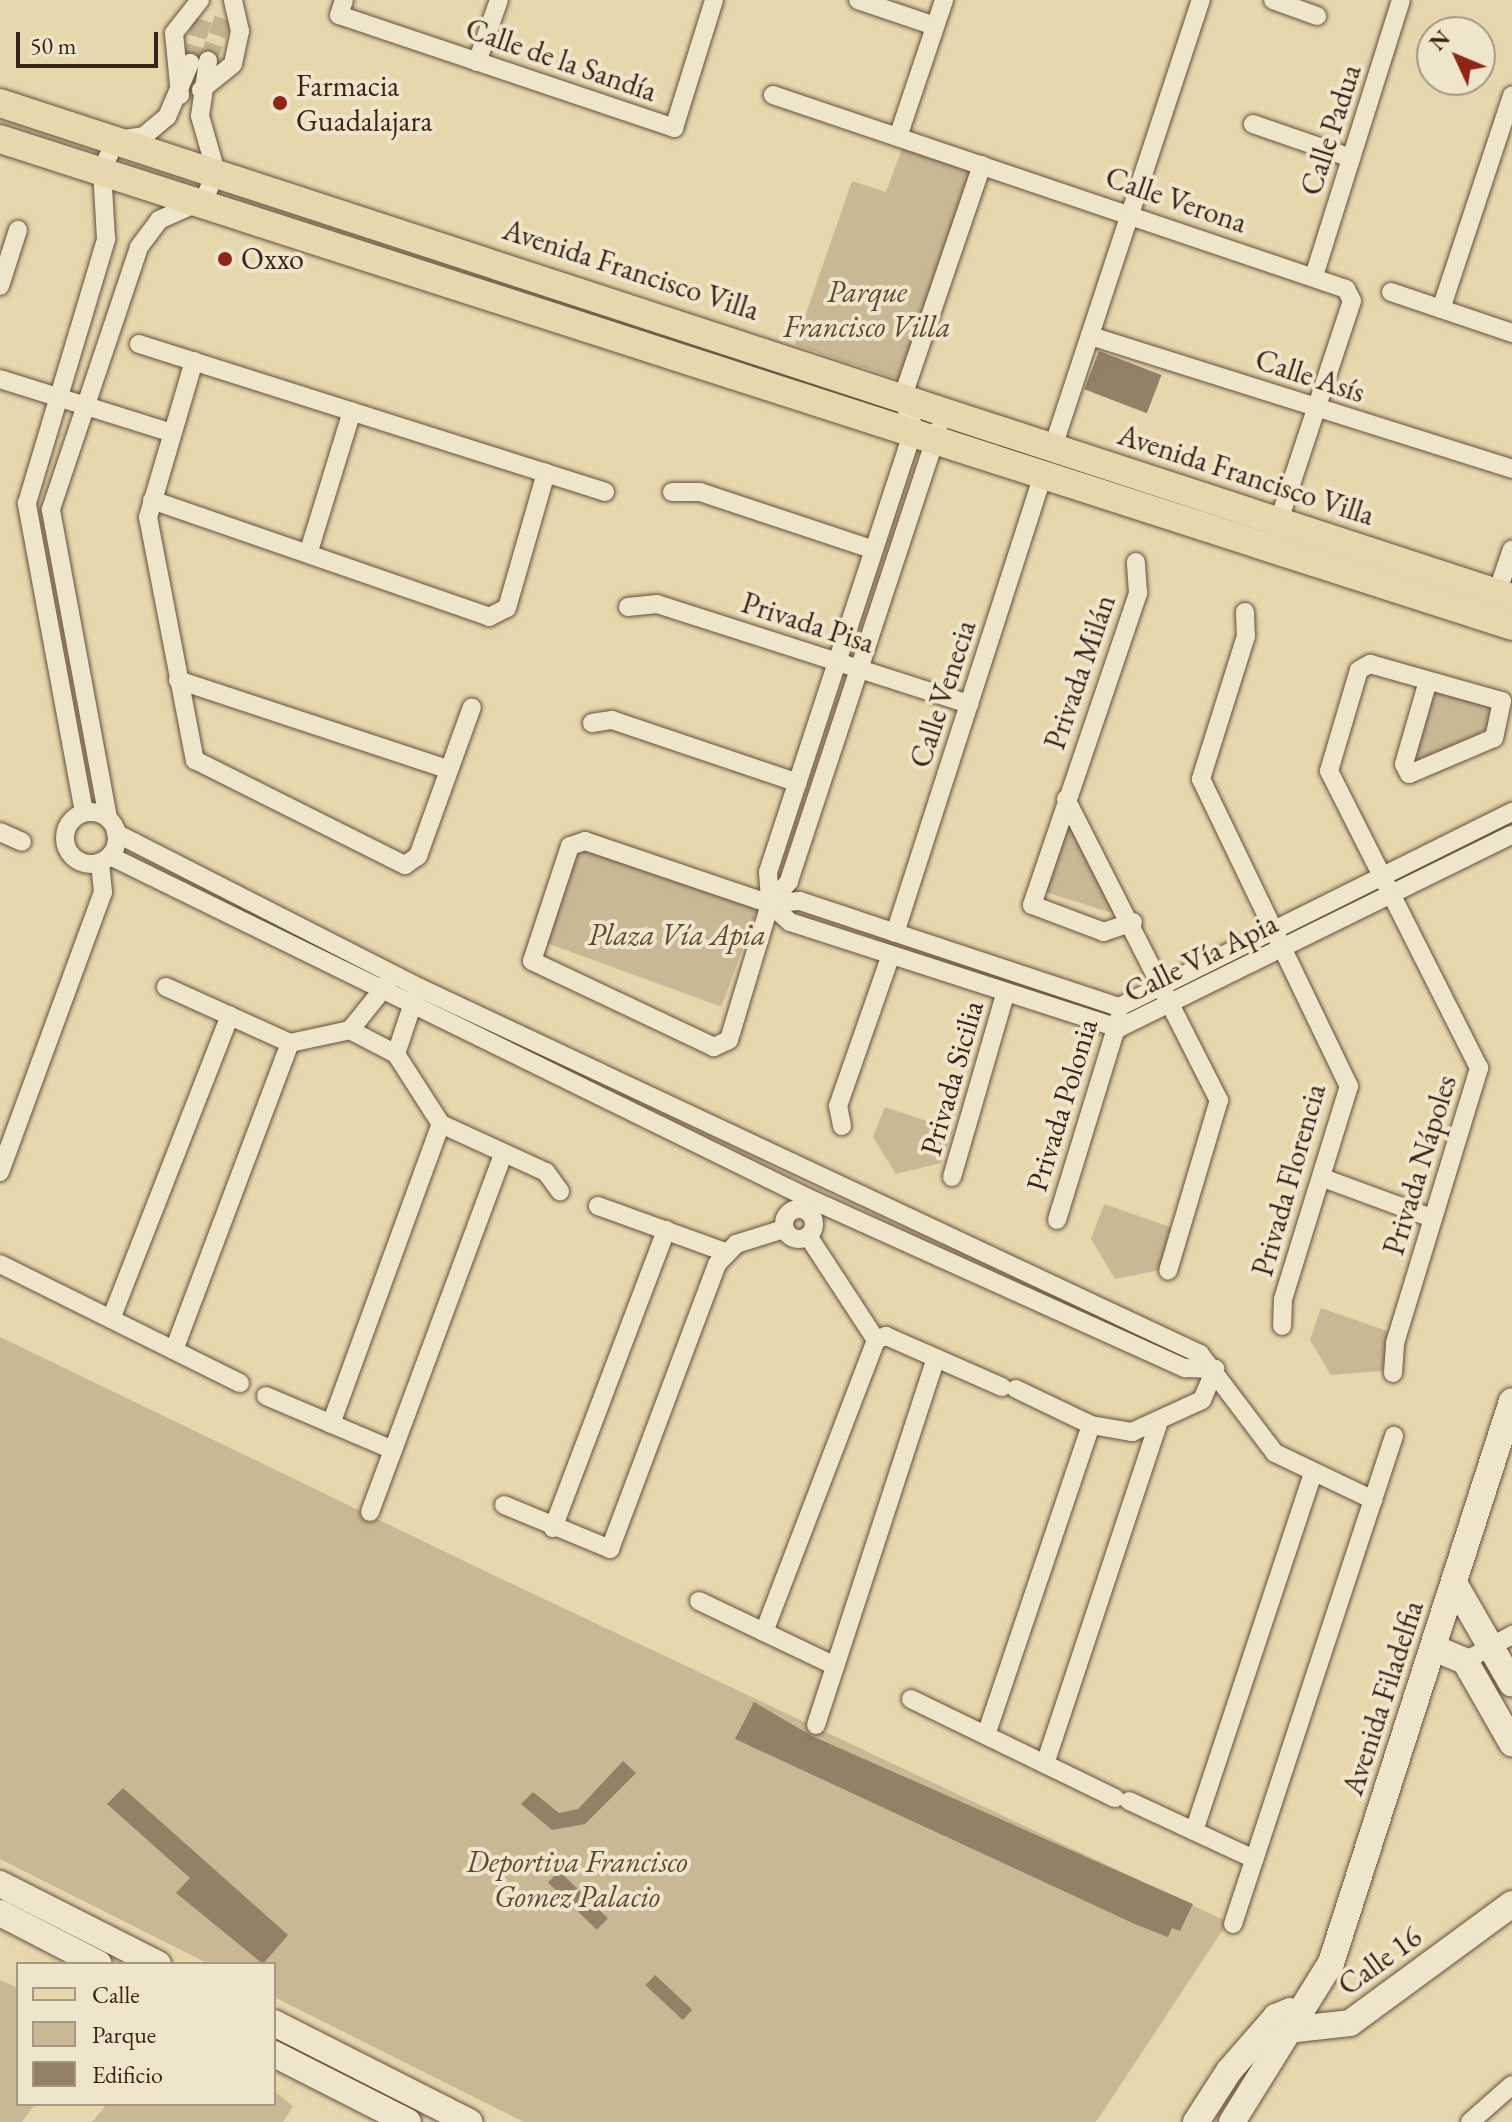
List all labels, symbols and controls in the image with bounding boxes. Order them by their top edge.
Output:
street label: Calle de la Sandía [461,10,661,110]
scale bar [20,16,162,66]
north arrow [1416,16,1496,96]
text: N [1423,24,1456,57]
text: 50 m [30,30,77,61]
street label: Calle Padua [1293,60,1369,200]
place label: Farmacia Guadalajara [296,68,432,138]
marker: Farmacia Guadalajara [271,94,289,112]
street label: Calle Verona [1101,159,1251,241]
street label: Avenida Francisco Villa [498,212,764,328]
place label: Oxxo [241,241,304,277]
marker: Oxxo [216,250,234,268]
park label: Parque Francisco Villa [783,274,951,344]
street label: Calle Asís [1251,341,1369,411]
street label: Avenida Francisco Villa [1113,417,1379,533]
street label: Privada Pisa [737,585,879,661]
street label: Privada Milán [1037,590,1123,754]
street label: Calle Venecia [902,616,984,772]
street label: Calle Vía Apia [1119,905,1283,1011]
park label: Plaza Vía Apia [588,917,766,953]
street label: Privada Sicilia [913,997,991,1159]
street label: Privada Polonia [1019,1014,1105,1196]
street label: Privada Nápoles [1376,1071,1464,1259]
street label: Privada Florencia [1244,1080,1334,1280]
street label: Avenida Filadelfia [1335,1596,1431,1800]
park label: Deportiva Francisco Gomez Palacio [466,1844,688,1914]
street label: Calle 16 [1331,1919,1429,2003]
legend [16,1962,276,2106]
text: Calle [92,1979,140,2010]
text: Parque [92,2019,156,2050]
text: Edificio [92,2059,163,2090]

